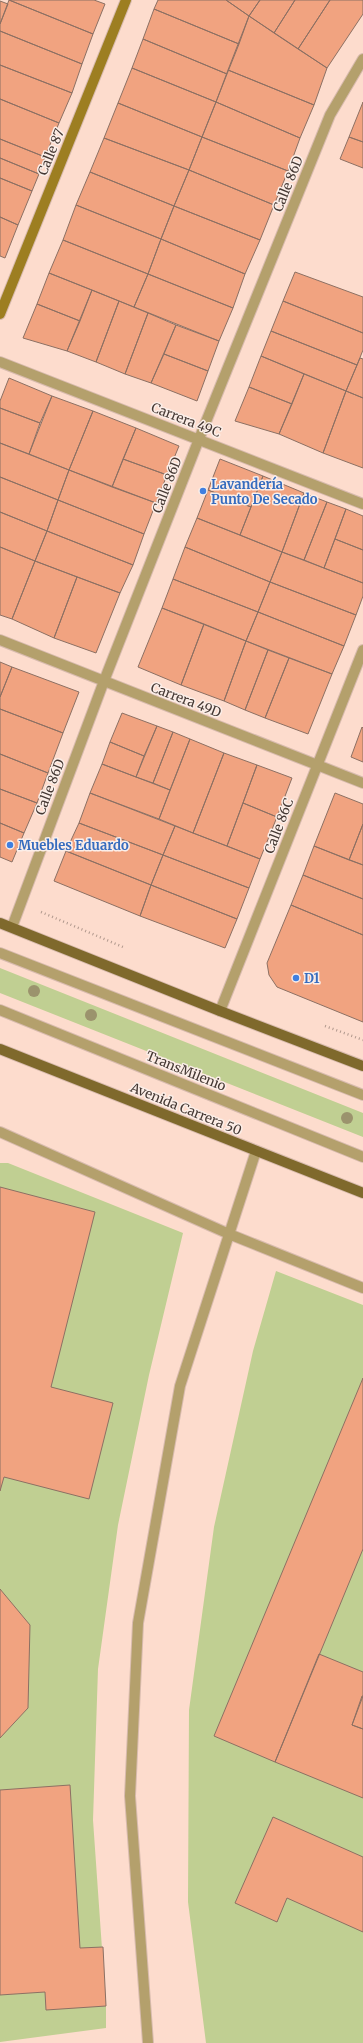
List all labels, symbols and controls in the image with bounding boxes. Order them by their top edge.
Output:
street label: Calle 87 [34,126,68,178]
street label: Calle 86D [269,153,307,214]
street label: Carrera 49C [149,399,223,441]
street label: Calle 86D [149,454,186,515]
place label: Lavandería Punto De Secado [211,476,318,508]
marker: Lavandería Punto De Secado [198,486,208,496]
street label: Carrera 49D [148,679,224,721]
street label: Calle 86D [32,756,69,817]
street label: Calle 86C [261,796,297,856]
place label: Muebles Eduardo [18,837,129,854]
marker: Muebles Eduardo [5,840,15,850]
place label: D1 [304,970,320,987]
marker: D1 [291,973,301,983]
street label: TransMilenio [144,1047,229,1095]
street label: Avenida Carrera 50 [127,1079,244,1139]

